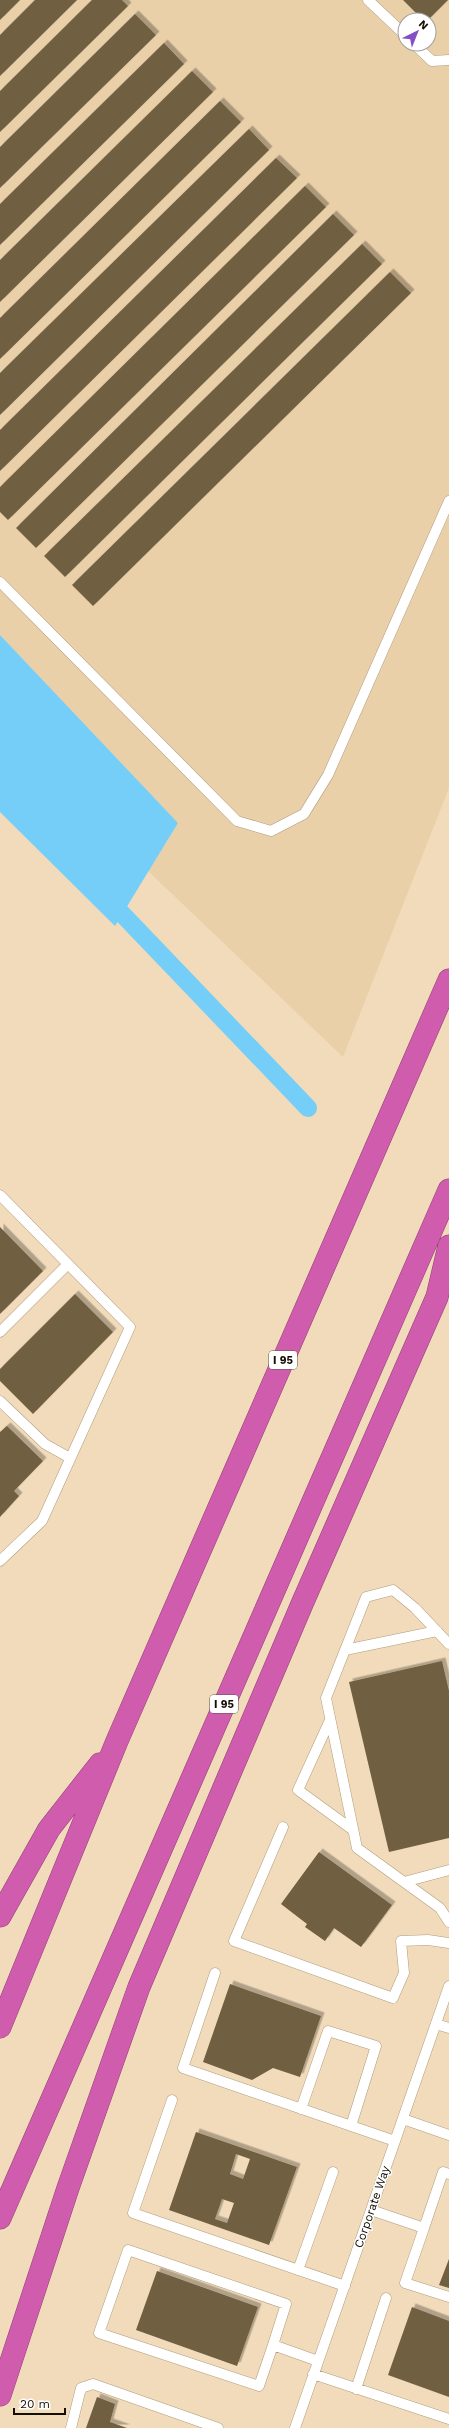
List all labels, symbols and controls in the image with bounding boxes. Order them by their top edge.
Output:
north arrow [397,12,437,52]
text: N [416,18,431,33]
road number: I 95 [269,1351,297,1369]
road number: I 95 [210,1695,238,1713]
street label: Corporate Way [351,2163,393,2250]
scale bar [14,2390,65,2416]
text: 20 m [20,2397,50,2411]

